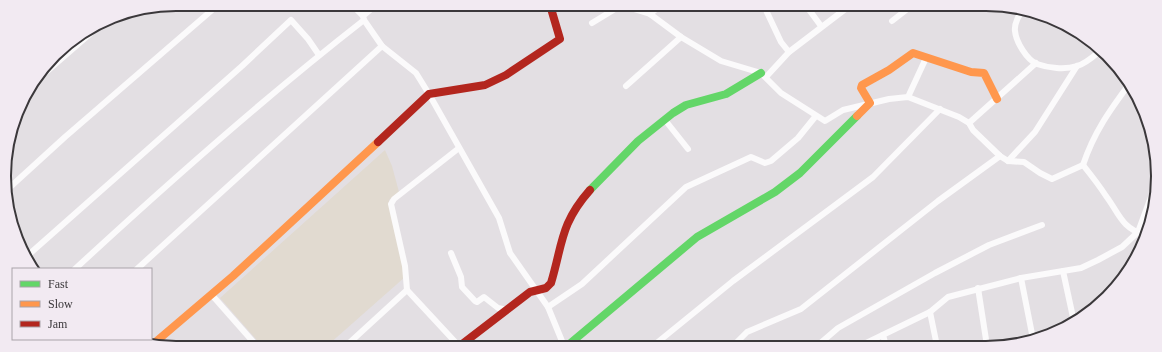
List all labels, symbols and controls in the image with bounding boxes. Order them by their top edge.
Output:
legend [12,268,152,340]
text: Fast [48,277,69,291]
text: Slow [48,297,73,311]
text: Jam [48,317,68,331]

